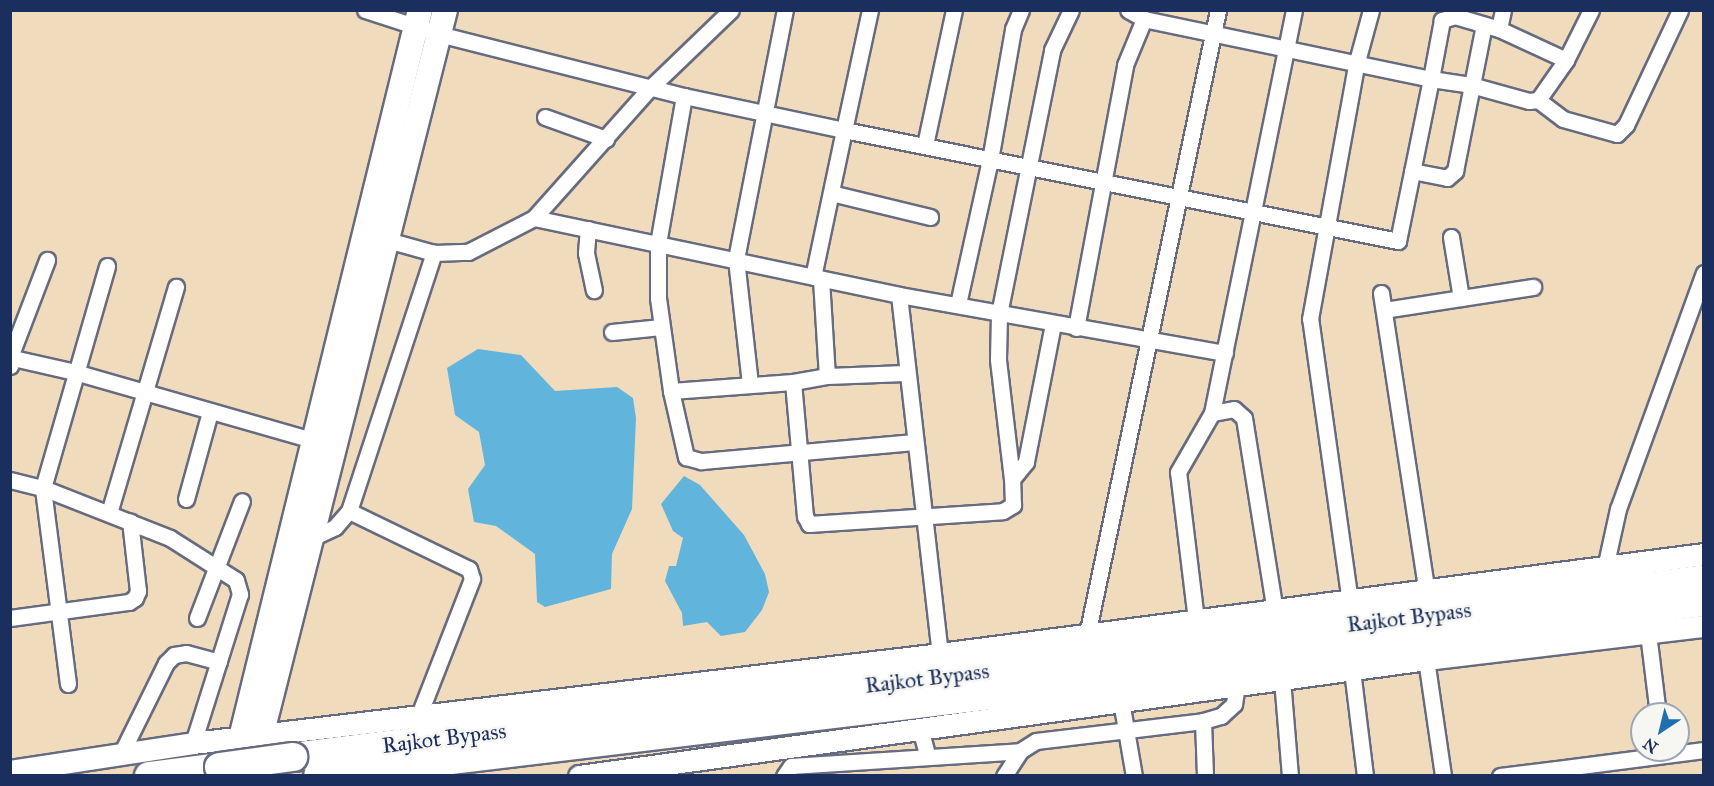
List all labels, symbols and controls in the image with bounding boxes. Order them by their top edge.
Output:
street label: Rajkot Bypass [1345,596,1473,638]
street label: Rajkot Bypass [863,657,991,699]
north arrow [1630,702,1690,762]
street label: Rajkot Bypass [380,717,508,759]
text: N [1640,734,1662,757]

